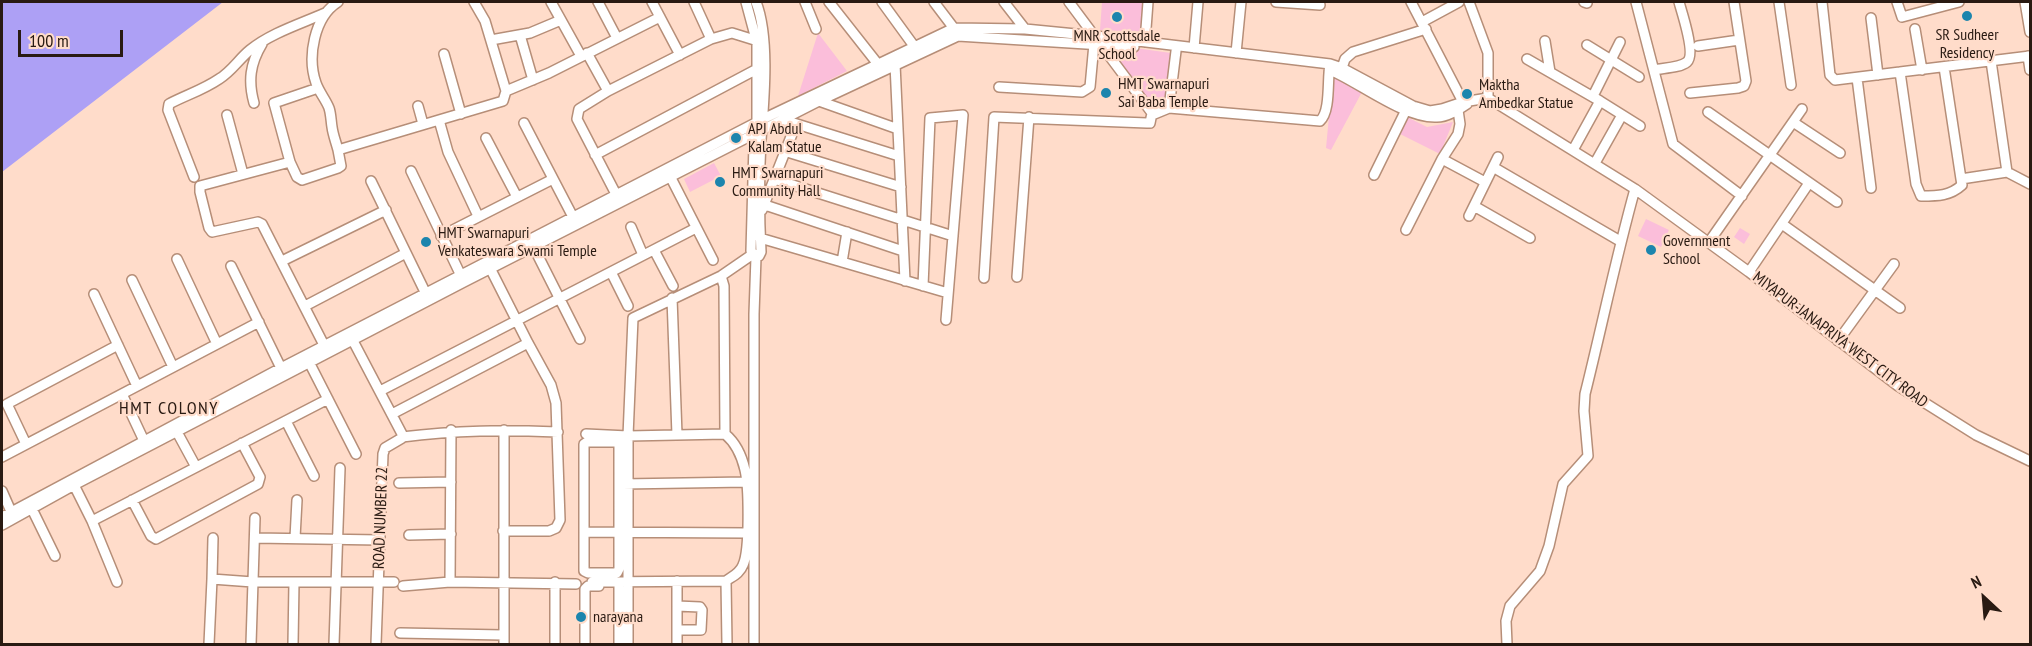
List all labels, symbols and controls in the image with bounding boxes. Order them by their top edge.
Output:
marker: SR Sudheer Residency [1960,9,1974,23]
marker: MNR Scottsdale School [1110,10,1124,24]
scale bar [21,18,126,56]
place label: SR Sudheer Residency [1935,25,1999,63]
place label: MNR Scottsdale School [1074,26,1160,64]
text: 100 m [29,29,69,52]
place label: HMT Swarnapuri Sai Baba Temple [1118,74,1210,112]
place label: Maktha Ambedkar Statue [1479,75,1573,113]
marker: HMT Swarnapuri Sai Baba Temple [1099,86,1113,100]
marker: Maktha Ambedkar Statue [1460,87,1474,101]
place label: APJ Abdul Kalam Statue [748,119,821,157]
marker: APJ Abdul Kalam Statue [729,131,743,145]
place label: HMT Swarnapuri Community Hall [732,163,824,201]
marker: HMT Swarnapuri Community Hall [713,175,727,189]
place label: HMT Swarnapuri Venkateswara Swami Temple [438,223,597,261]
place label: Government School [1663,231,1730,269]
marker: HMT Swarnapuri Venkateswara Swami Temple [419,235,433,249]
marker: Government School [1644,243,1658,257]
street label: MIYAPUR-JANAPRIYA WEST CITY ROAD [1749,268,1931,412]
district label: HMT COLONY [119,398,219,420]
street label: ROAD NUMBER 22 [370,467,392,569]
north arrow [1954,568,2014,628]
text: N [1968,571,1984,593]
place label: narayana [593,607,643,627]
marker: narayana [574,610,588,624]

